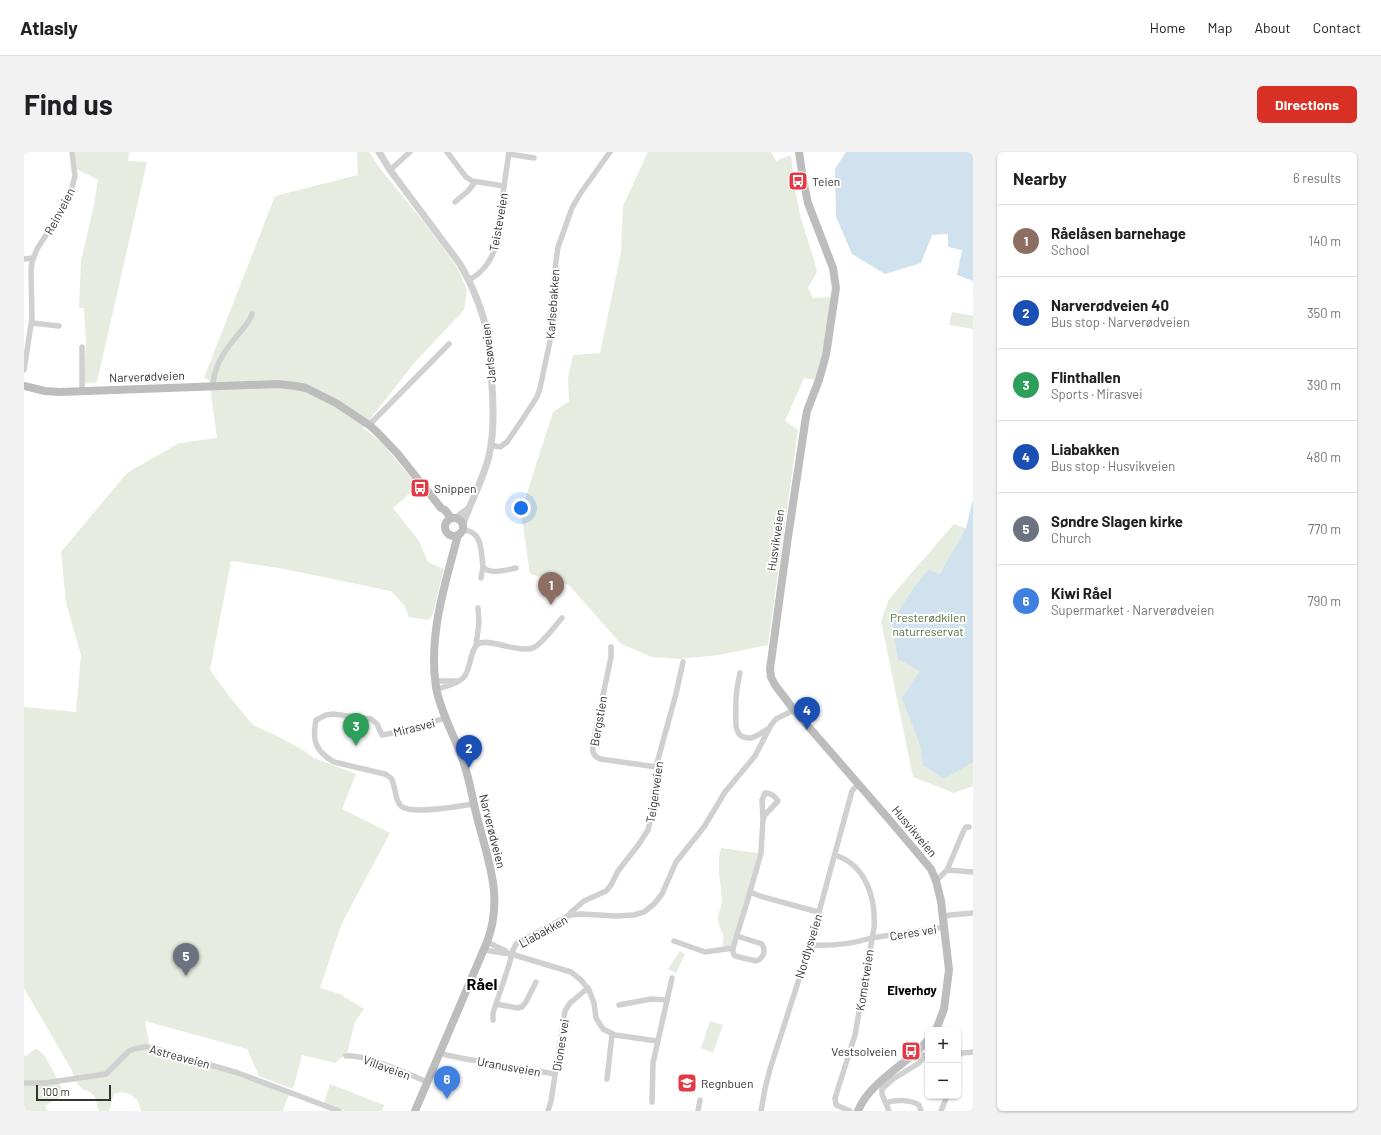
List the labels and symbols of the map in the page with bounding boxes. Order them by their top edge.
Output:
bus stop icon: Teien [787,170,809,192]
place label: Teien [812,174,840,188]
street label: Reinveien [41,185,77,237]
street label: Teisteveien [486,192,510,252]
street label: Karlsebakken [543,269,561,339]
street label: Jarlsøveien [478,322,498,384]
street label: Narverødveien [109,368,185,384]
bus stop icon: Snippen [409,477,431,499]
place label: Snippen [434,481,477,495]
your location [511,498,531,518]
street label: Husvikveien [764,508,786,572]
pin: 1 [538,572,564,605]
park label: Presterødkilen naturreservat [890,610,966,638]
street label: Bergstien [587,695,609,747]
pin: 4 [794,697,820,730]
pin: 3 [343,713,369,746]
street label: Mirasvei [392,715,436,739]
pin: 2 [456,735,482,768]
street label: Teigenveien [643,760,665,824]
street label: Narverødveien [477,793,509,869]
street label: Husvikveien [890,803,940,859]
street label: Liabakken [516,912,570,950]
street label: Nordlysveien [792,912,824,980]
street label: Ceres vei [889,921,937,943]
pin: 5 [173,943,199,976]
street label: Kometveien [852,948,876,1012]
district label: Råel [467,974,498,993]
district label: Elverhøy [887,982,937,998]
street label: Diones vei [549,1018,571,1072]
bus stop icon: Vestsolveien [900,1040,922,1062]
street label: Astreaveien [148,1041,212,1071]
place label: Vestsolveien [831,1044,897,1058]
street label: Villaveien [361,1052,413,1082]
street label: Uranusveien [476,1054,542,1078]
pin: 6 [434,1066,460,1099]
school or university icon: Regnbuen [676,1072,698,1094]
place label: Regnbuen [701,1076,753,1090]
scale bar [36,1083,111,1102]

